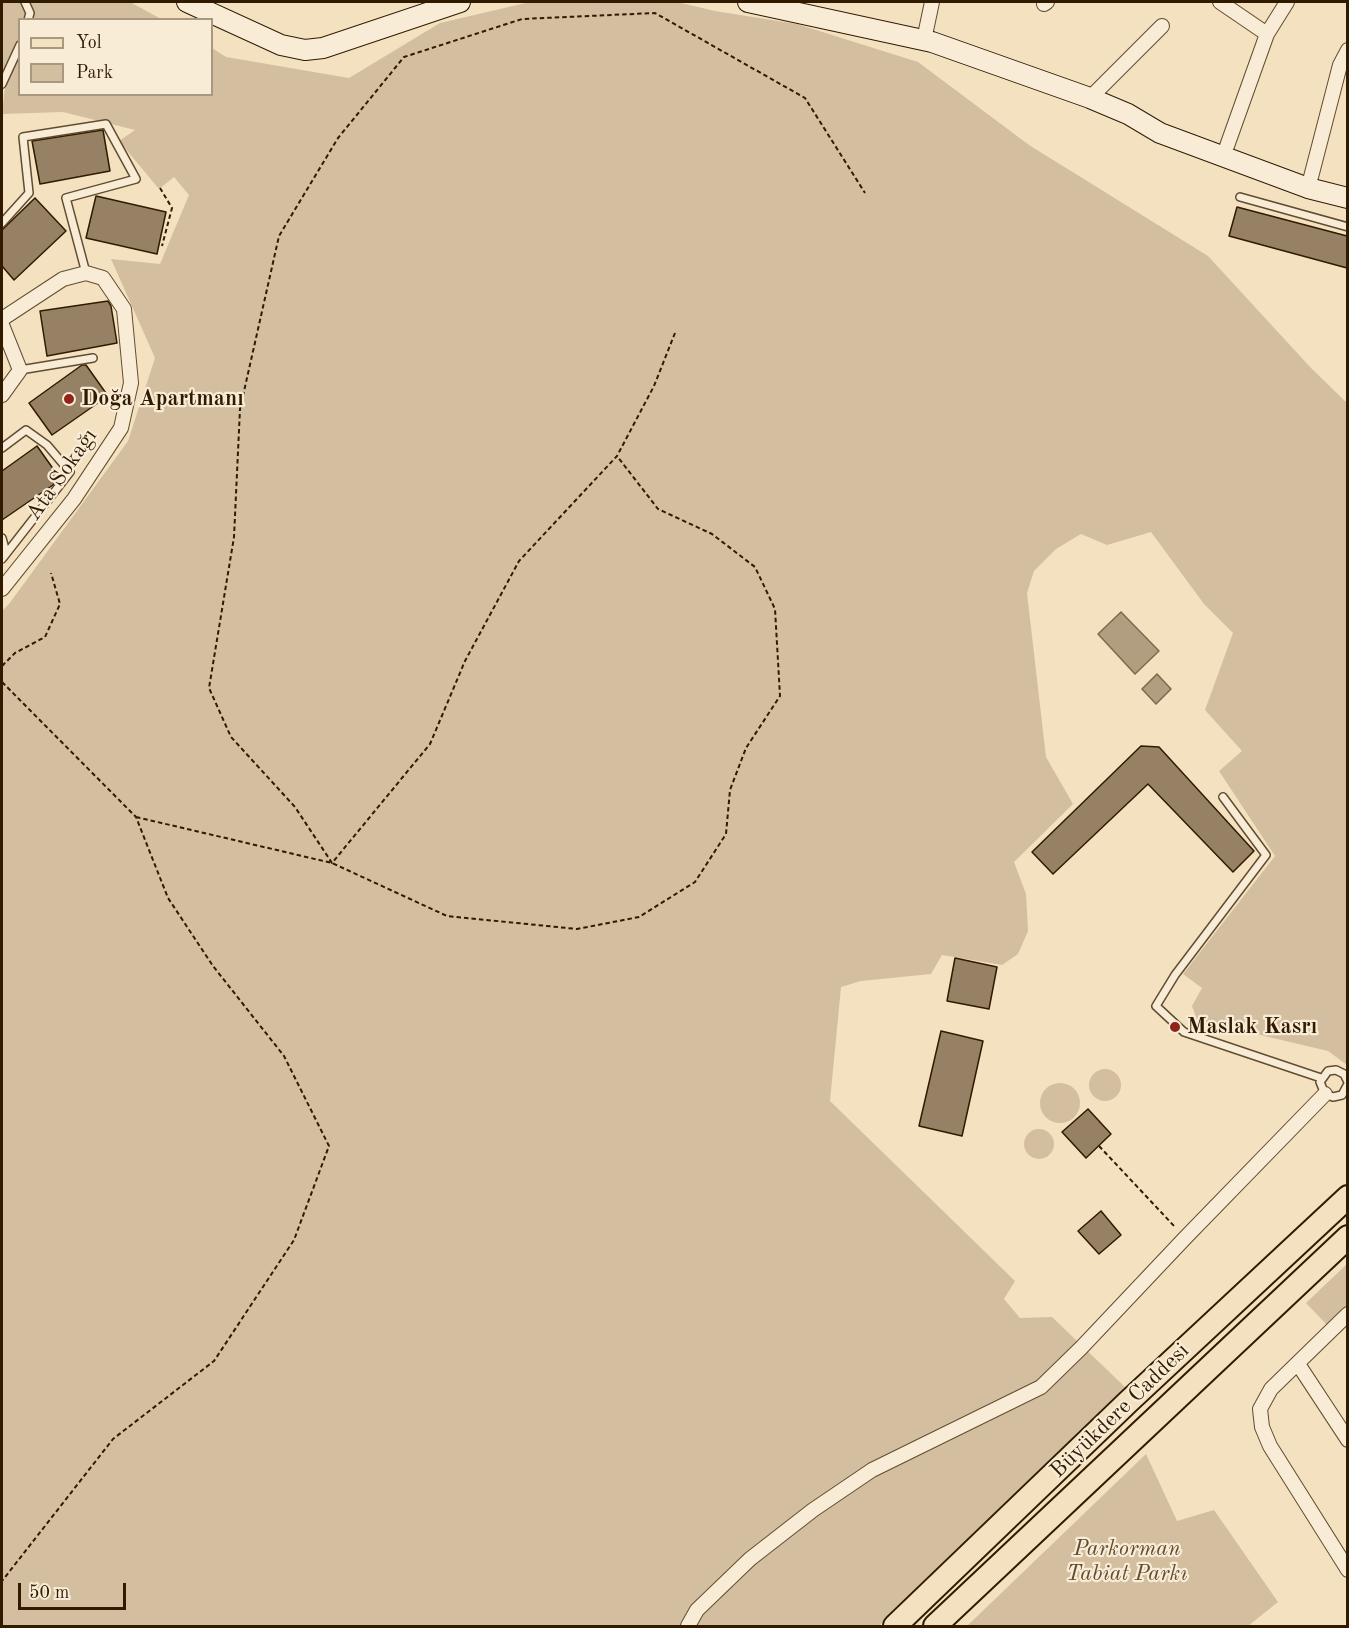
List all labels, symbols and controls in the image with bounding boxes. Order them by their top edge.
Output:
legend [18,18,213,96]
text: Yol [76,34,102,52]
text: Park [76,64,113,82]
place label: Doğa Apartmanı [81,386,244,412]
marker: Doğa Apartmanı [62,392,76,406]
street label: Ata Sokağı [21,424,103,526]
place label: Maslak Kasrı [1187,1014,1317,1040]
marker: Maslak Kasrı [1168,1020,1182,1034]
street label: Büyükdere Caddesi [1045,1338,1195,1484]
park label: Parkorman Tabiat Parkı [1066,1536,1188,1588]
scale bar [21,1571,129,1609]
text: 50 m [29,1584,69,1602]

